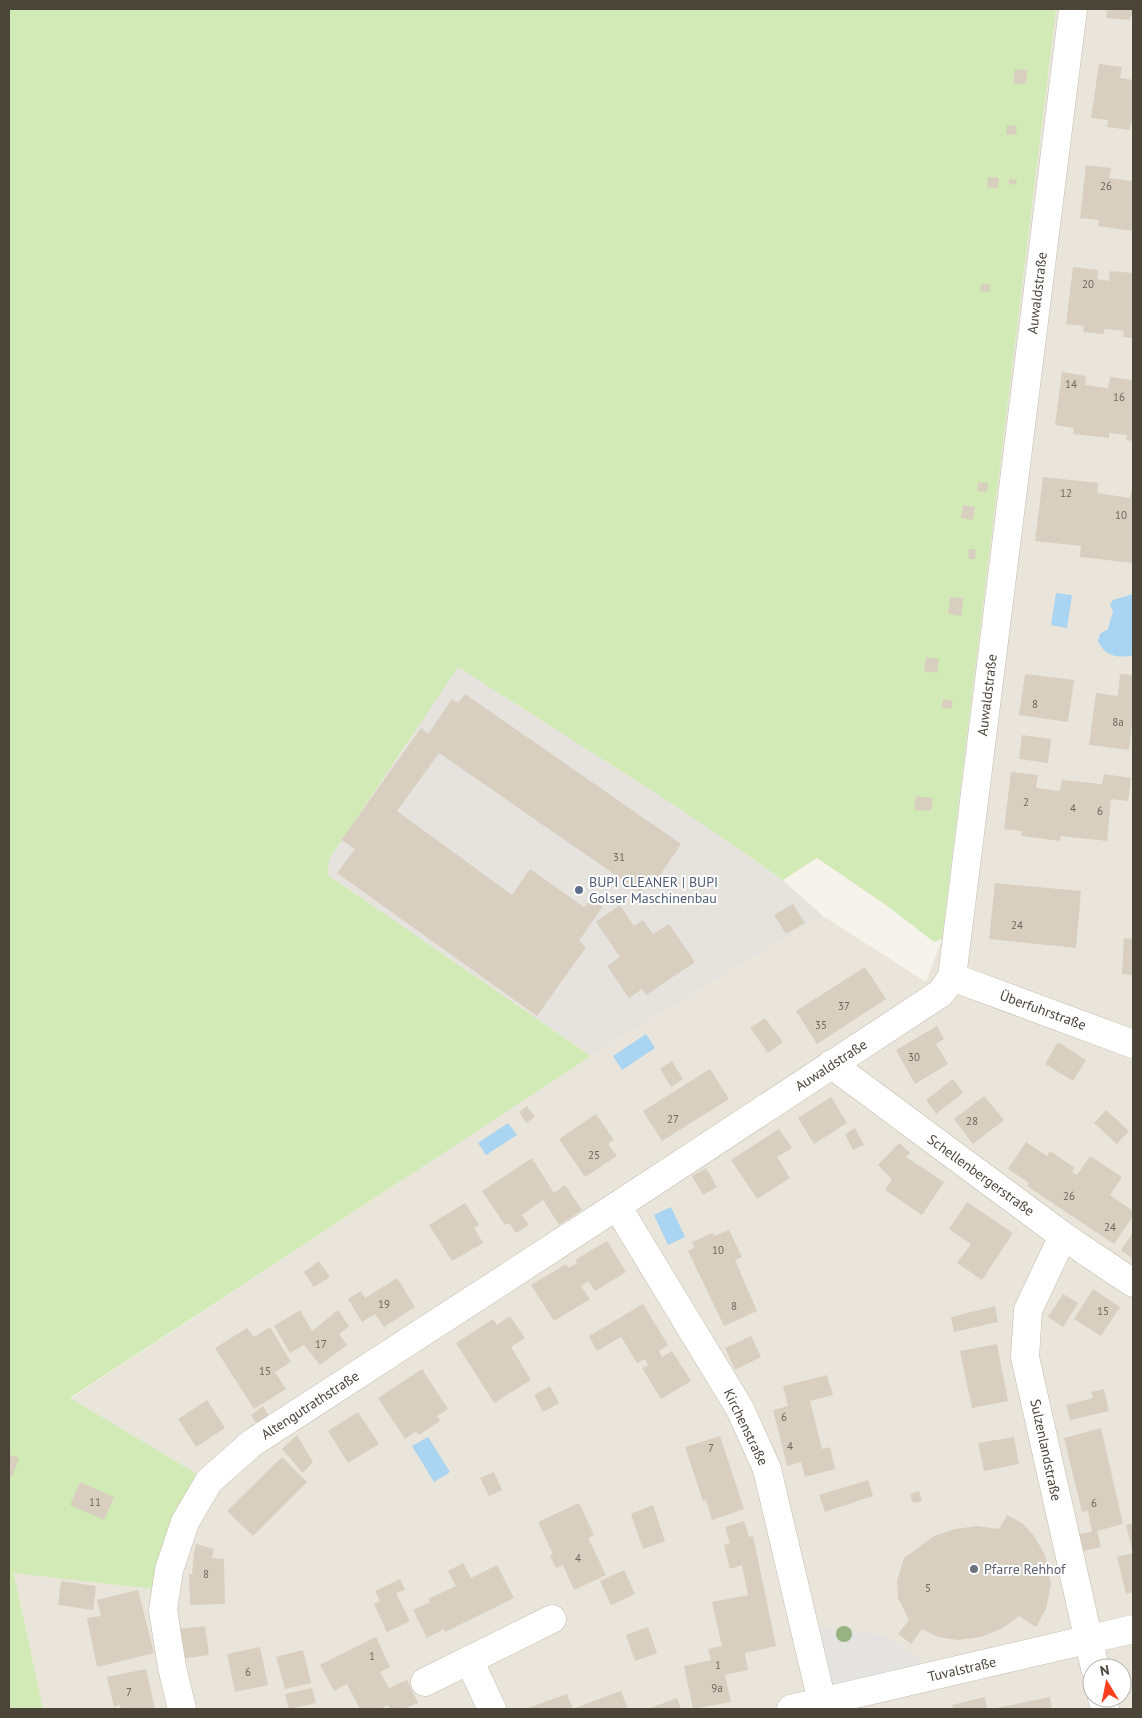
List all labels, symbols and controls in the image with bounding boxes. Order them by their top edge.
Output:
house number: 26 [1100,179,1112,193]
street label: Auwaldstraße [1023,251,1051,335]
house number: 20 [1082,277,1094,291]
house number: 14 [1065,377,1077,391]
house number: 16 [1113,390,1125,404]
house number: 12 [1060,486,1072,500]
house number: 10 [1115,508,1127,522]
street label: Auwaldstraße [973,653,1001,737]
house number: 8 [1032,697,1038,711]
house number: 8a [1112,715,1124,729]
house number: 2 [1023,795,1029,809]
house number: 4 [1070,801,1076,815]
house number: 6 [1097,804,1103,818]
house number: 31 [613,850,625,864]
place label: BUPI CLEANER | BUPI Golser Maschinenbau [589,873,718,907]
marker: BUPI CLEANER | BUPI Golser Maschinenbau [573,884,585,896]
house number: 24 [1011,918,1023,932]
street label: Überfuhrstraße [997,986,1089,1034]
house number: 37 [838,999,850,1013]
house number: 35 [815,1018,827,1032]
street label: Auwaldstraße [792,1035,870,1095]
house number: 30 [908,1050,920,1064]
house number: 27 [667,1112,679,1126]
house number: 28 [966,1114,978,1128]
street label: Schellenbergerstraße [924,1130,1038,1220]
house number: 25 [588,1148,600,1162]
house number: 26 [1063,1189,1075,1203]
house number: 24 [1104,1220,1116,1234]
house number: 10 [712,1243,724,1257]
house number: 19 [378,1297,390,1311]
house number: 8 [731,1299,737,1313]
house number: 15 [1097,1304,1109,1318]
house number: 17 [315,1337,327,1351]
house number: 15 [259,1364,271,1378]
street label: Altengutrathstraße [258,1367,362,1443]
street label: Kirchenstraße [720,1386,772,1468]
street label: Sulzenlandstraße [1026,1397,1066,1503]
house number: 6 [781,1410,787,1424]
house number: 4 [787,1439,793,1453]
house number: 7 [708,1441,714,1455]
house number: 11 [89,1495,101,1509]
house number: 6 [1091,1496,1097,1510]
house number: 4 [575,1551,581,1565]
place label: Pfarre Rehhof [984,1560,1066,1578]
marker: Pfarre Rehhof [968,1563,980,1575]
house number: 8 [203,1567,209,1581]
house number: 5 [925,1581,931,1595]
house number: 1 [369,1649,375,1663]
street label: Tuvalstraße [926,1652,998,1686]
house number: 1 [715,1658,721,1672]
north arrow [1082,1658,1132,1708]
text: N [1099,1661,1111,1680]
house number: 6 [245,1665,251,1679]
house number: 9a [711,1681,723,1695]
house number: 7 [126,1685,132,1699]

